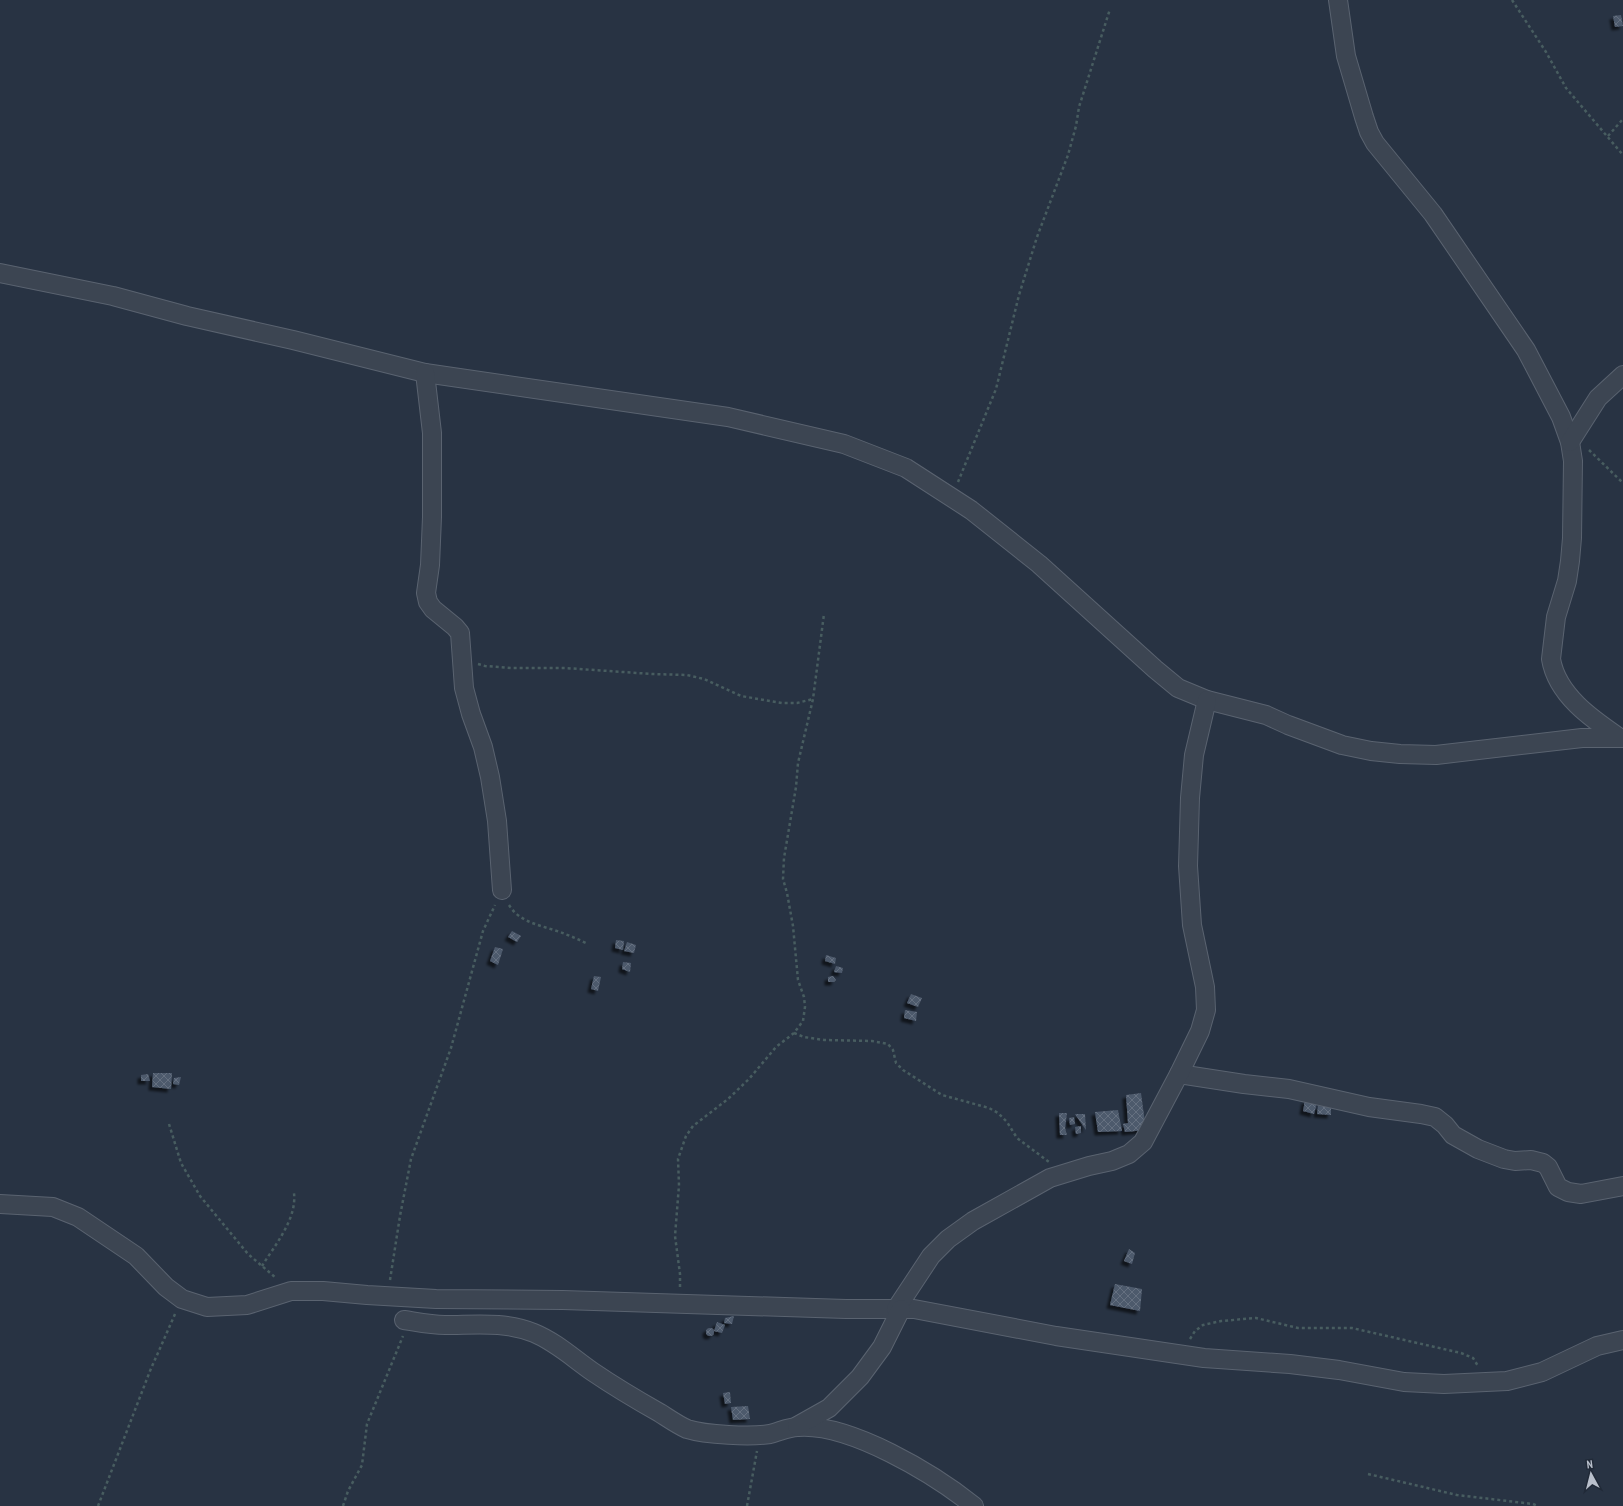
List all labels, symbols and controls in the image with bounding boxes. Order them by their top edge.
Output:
north arrow [1571,1454,1611,1494]
text: N [1586,1457,1594,1471]

